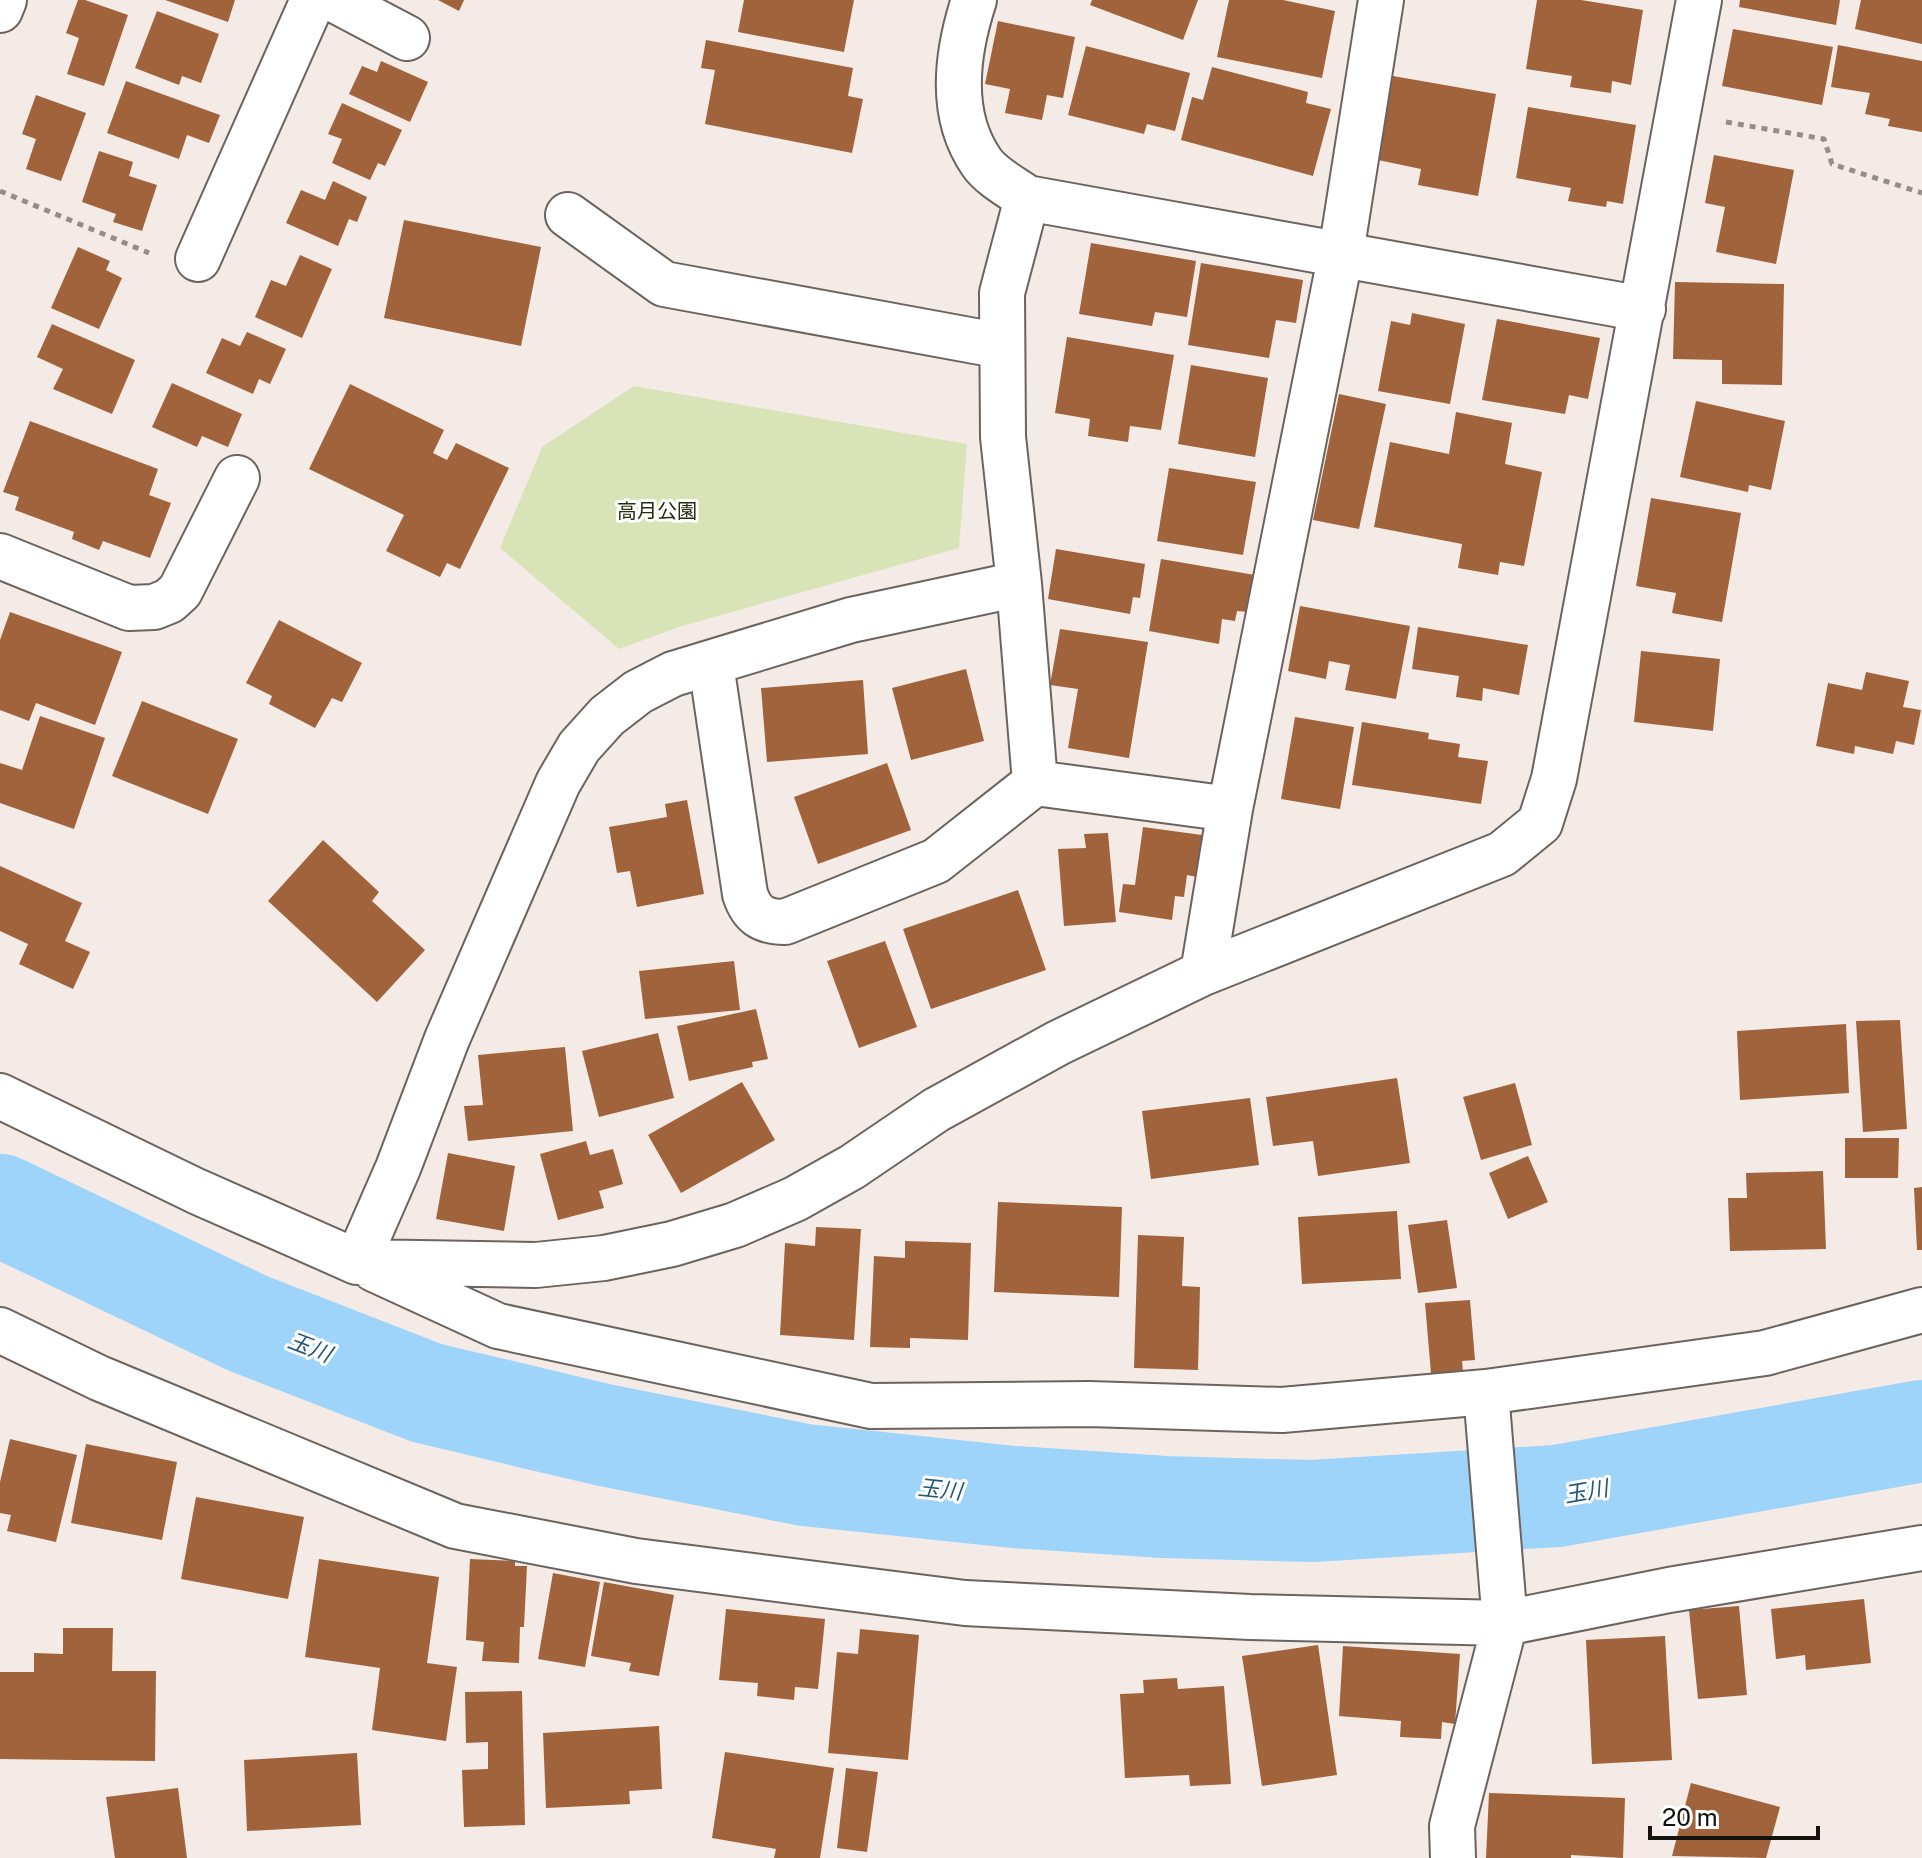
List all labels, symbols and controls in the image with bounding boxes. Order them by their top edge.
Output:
park label: 高月公園 [617,499,697,523]
water label: 玉川 [285,1327,337,1368]
water label: 玉川 [917,1474,965,1504]
water label: 玉川 [1562,1474,1612,1508]
scale bar [1650,1790,1818,1840]
text: 20 m [1662,1803,1718,1831]

